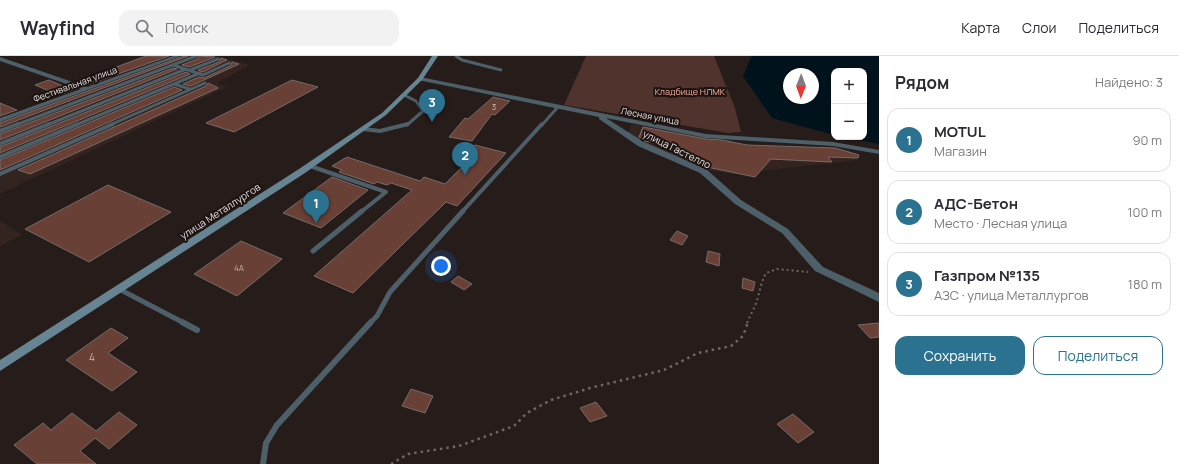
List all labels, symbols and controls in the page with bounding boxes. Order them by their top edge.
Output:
search box [119,10,399,46]
text: Wayfind [20,15,95,41]
icon: search [133,17,155,39]
text: Поиск [165,17,208,38]
text: Карта [961,18,1000,37]
text: Слои [1022,18,1056,37]
text: Поделиться [1078,18,1159,37]
street label: Фестивальная улица [31,63,119,105]
north arrow [783,68,819,104]
map controls [831,68,867,140]
button: + [831,68,867,104]
text: Рядом [895,71,949,94]
text: Найдено: 3 [1095,73,1163,91]
park label: Кладбище НЛМК [655,85,726,98]
pin: 3 [419,89,445,122]
house number: 3 [492,101,496,112]
street label: Лесная улица [620,104,680,128]
button: − [831,104,867,140]
text: MOTUL [934,121,986,142]
street label: улица Гастелло [641,126,713,172]
text: 1 [906,131,912,149]
text: 90 m [1132,131,1162,149]
pin: 2 [452,142,478,175]
text: Магазин [934,142,987,160]
street label: улица Металлургов [177,179,264,242]
pin: 1 [303,190,329,223]
text: АДС-Бетон [934,193,1018,214]
text: 2 [905,203,913,221]
text: 100 m [1127,203,1162,221]
text: Место · Лесная улица [934,214,1067,232]
your location [431,256,451,276]
house number: 4А [234,262,244,273]
text: Газпром №135 [934,265,1040,286]
text: 3 [905,275,913,293]
text: 180 m [1128,275,1162,293]
text: АЗС · улица Металлургов [934,286,1089,304]
button: Сохранить [895,336,1025,375]
button: Поделиться [1033,336,1163,375]
house number: 4 [89,350,95,364]

